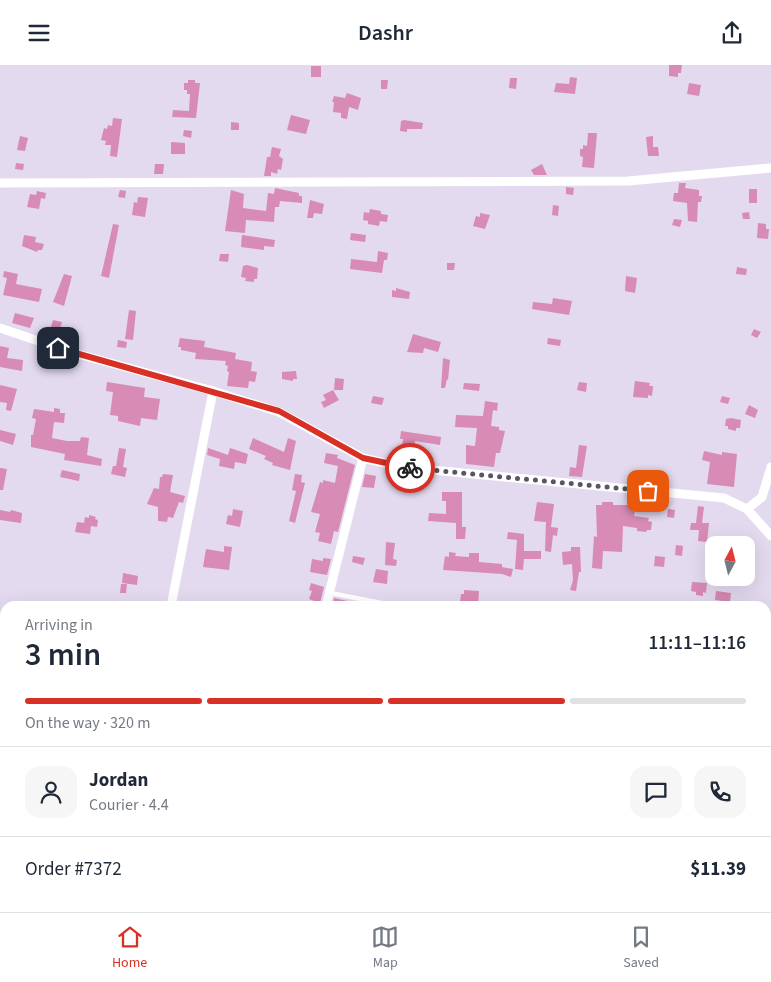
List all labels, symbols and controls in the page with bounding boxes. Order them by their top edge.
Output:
text: Dashr [358,17,413,49]
icon: menu [25,19,53,47]
icon: share [718,19,746,47]
pin [37,327,79,369]
icon: home [44,334,72,362]
courier [385,443,435,493]
icon: bike [396,454,424,482]
pin [627,470,669,512]
icon: bag [634,477,662,505]
north arrow [705,536,755,586]
map controls [705,536,755,586]
text: Arriving in [25,614,93,636]
text: 11:11–11:16 [648,630,746,657]
text: 3 min [25,632,101,678]
text: On the way · 320 m [25,712,150,734]
button: person [25,766,77,818]
button: chat [630,766,682,818]
button: phone [694,766,746,818]
text: Jordan [89,767,148,794]
text: Courier · 4.4 [89,794,169,816]
text: Order #7372 [25,856,122,883]
text: $11.39 [690,856,746,883]
tab: Home [112,923,147,973]
tab: Map [371,923,399,973]
tab: Saved [623,923,659,973]

